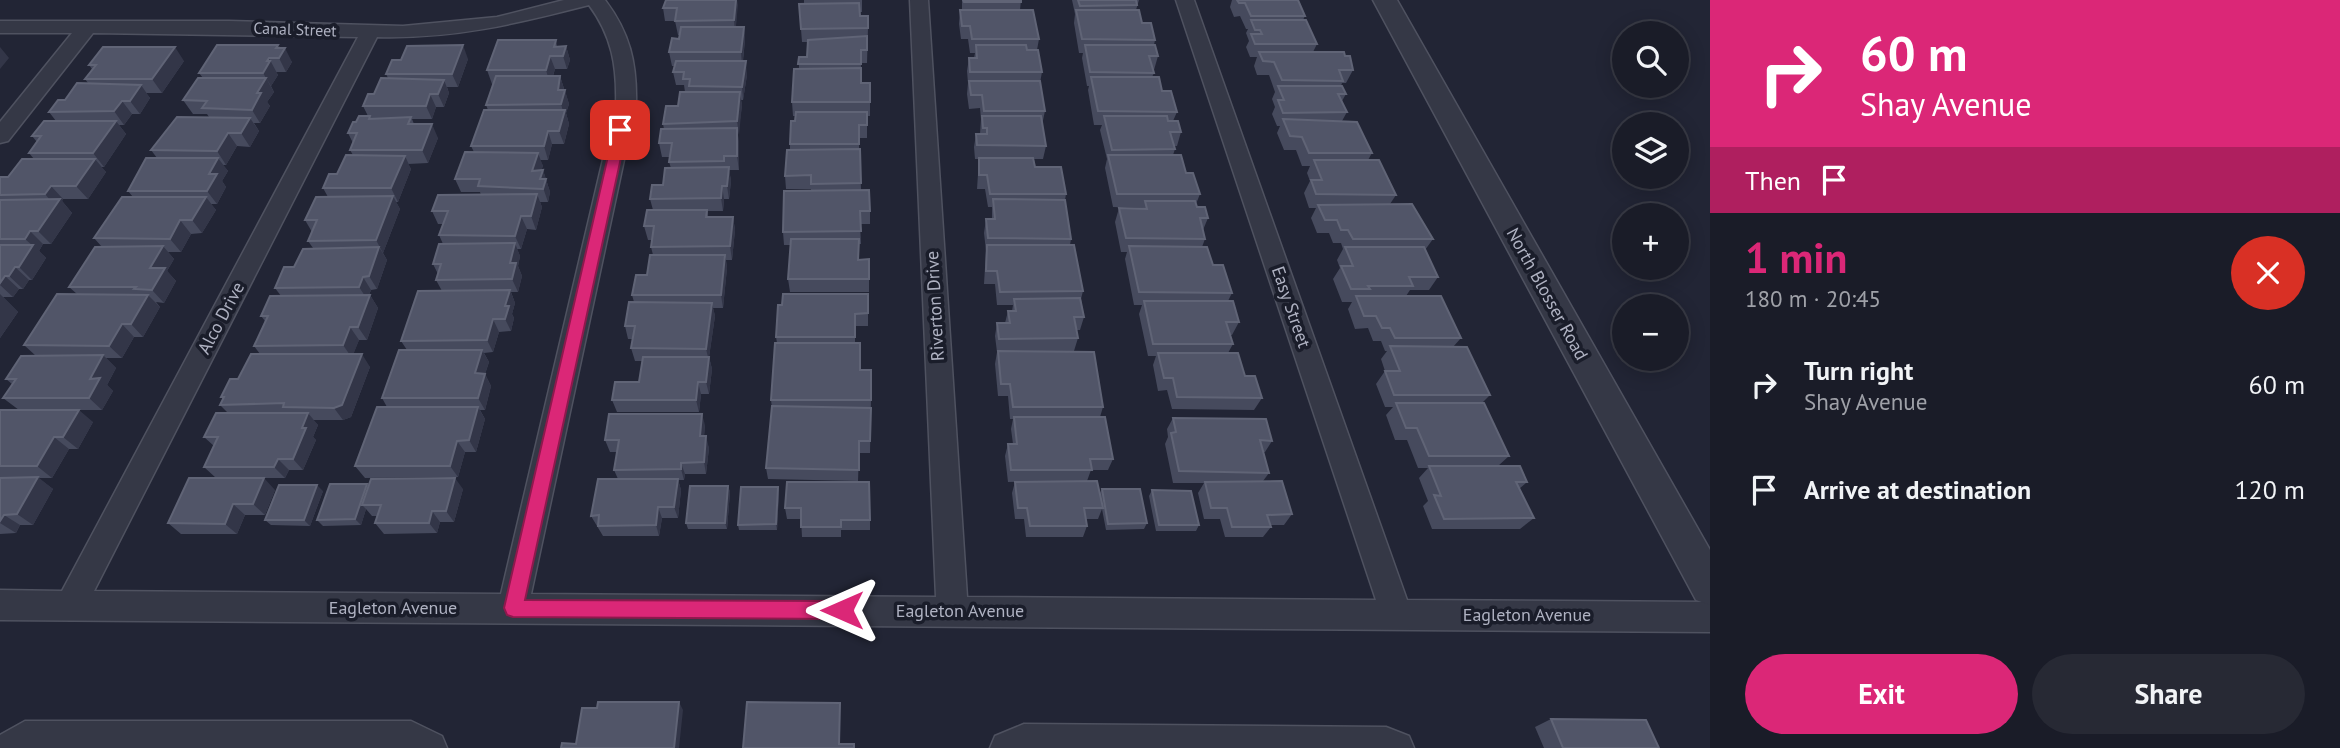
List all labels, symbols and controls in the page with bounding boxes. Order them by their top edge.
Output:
street label: Canal Street [253,18,338,40]
map controls [1612,21,1689,371]
button: search [1612,21,1689,98]
text: 60 m [1860,21,1967,85]
icon: right [1745,28,1836,119]
text: Shay Avenue [1860,83,2032,125]
pin [590,100,650,160]
icon: arrive [601,111,639,149]
button: layers [1612,112,1689,189]
icon: arrive [1815,161,1853,199]
text: Then [1745,164,1801,197]
button: + [1612,203,1689,280]
street label: North Blosser Road [1502,223,1593,364]
text: 1 min [1745,230,1847,285]
button: close [2231,236,2305,310]
street label: Riverton Drive [920,250,949,362]
street label: Easy Street [1267,263,1316,351]
street label: Alco Drive [192,278,249,358]
text: 180 m · 20:45 [1745,284,1881,313]
button: − [1612,294,1689,371]
text: Turn right [1804,354,1913,387]
icon: right [1745,366,1783,404]
text: 60 m [2249,368,2305,401]
text: Shay Avenue [1804,387,1927,416]
icon: arrive [1745,471,1783,509]
text: Arrive at destination [1804,473,2031,506]
text: 120 m [2234,473,2305,506]
position arrow [805,573,879,647]
street label: Eagleton Avenue [329,596,457,619]
street label: Eagleton Avenue [896,599,1024,622]
street label: Eagleton Avenue [1463,603,1591,626]
button: Exit [1745,654,2018,734]
button: Share [2032,654,2305,734]

